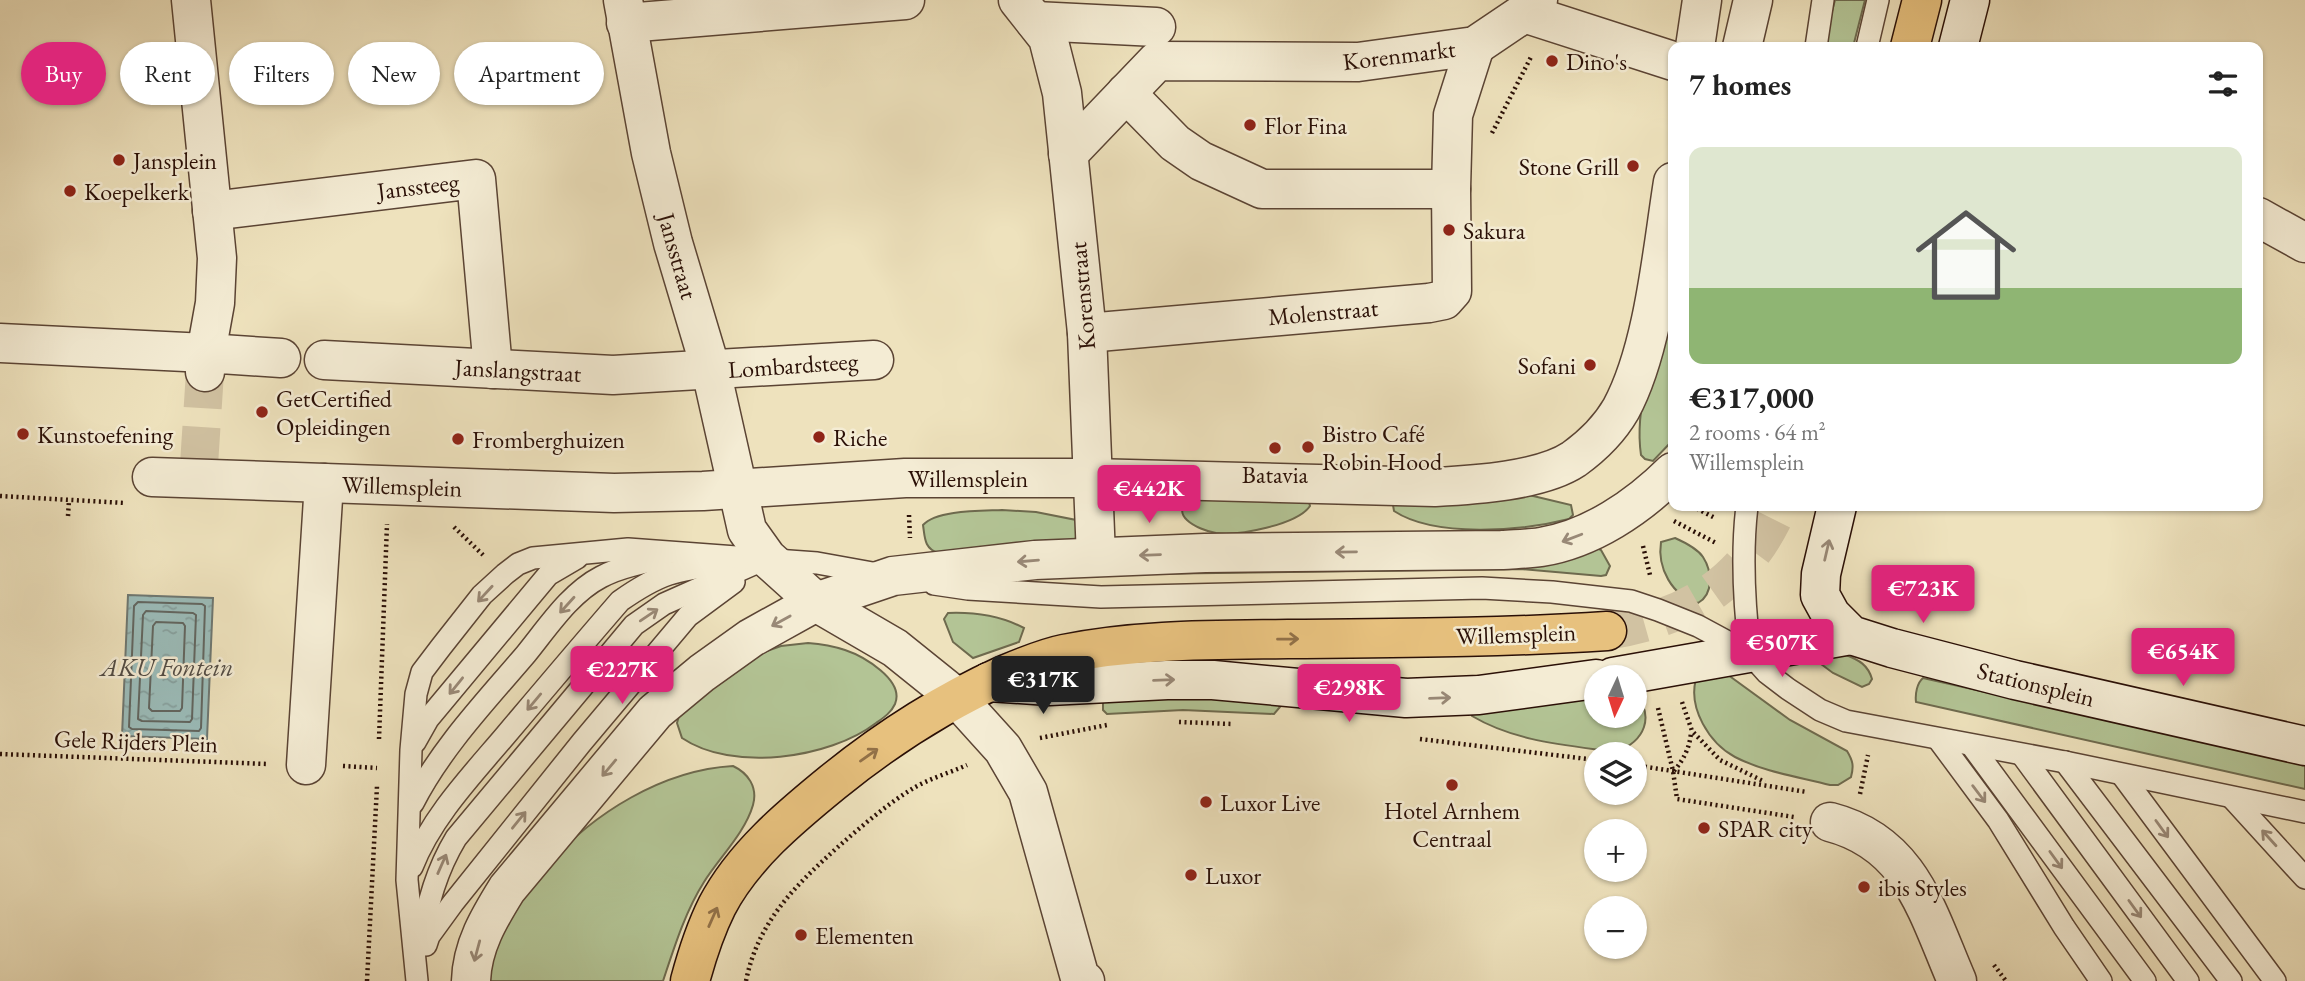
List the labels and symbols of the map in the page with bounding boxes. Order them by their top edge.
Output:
street label: Korenmarkt [1341,33,1458,77]
place label: Dino's [1566,46,1627,77]
marker: Dino's [1544,53,1560,69]
place label: Flor Fina [1264,110,1348,141]
marker: Flor Fina [1242,117,1258,133]
place label: Jansplein [131,145,217,176]
place label: Stone Grill [1519,151,1619,182]
marker: Jansplein [111,152,127,168]
marker: Stone Grill [1625,158,1641,174]
street label: Janssteeg [373,166,461,207]
place label: Koepelkerk [84,176,190,207]
marker: Koepelkerk [62,183,78,199]
street label: Jansstraat [650,207,705,303]
place label: Sakura [1463,215,1526,246]
marker: Sakura [1441,222,1457,238]
street label: Korenstraat [1062,240,1102,351]
street label: Molenstraat [1267,292,1380,332]
street label: Lombardsteeg [727,345,860,385]
place label: Sofani [1518,350,1576,381]
street label: Janslangstraat [452,351,582,389]
marker: Sofani [1582,357,1598,373]
place label: GetCertified Opleidingen [276,383,393,442]
marker: GetCertified Opleidingen [254,404,270,420]
place label: Bistro Café Robin Hood [1322,418,1443,477]
place label: Kunstoefening [37,419,174,450]
place label: Riche [833,422,887,453]
place label: Fromberghuizen [472,424,625,455]
marker: Kunstoefening [15,426,31,442]
marker: Riche [811,429,827,445]
marker: Fromberghuizen [450,431,466,447]
marker: Bistro Café Robin Hood [1300,439,1316,455]
marker: Batavia [1267,440,1283,456]
place label: Batavia [1242,459,1309,490]
street label: Willemsplein [908,463,1029,494]
pin: €442K [1100,466,1198,525]
street label: Willemsplein [341,468,463,504]
one-way arrow [1561,532,1583,545]
one-way arrow [1821,539,1834,562]
one-way arrow [1335,545,1358,559]
one-way arrow [1139,548,1162,562]
one-way arrow [1017,555,1039,568]
pin: €723K [1874,566,1972,625]
one-way arrow [476,585,493,602]
one-way arrow [559,596,575,614]
one-way arrow [638,608,658,622]
one-way arrow [771,614,791,628]
street label: Willemsplein [1455,616,1577,652]
pin: €507K [1733,620,1831,679]
pin: €654K [2134,628,2232,688]
one-way arrow [1277,632,1300,646]
pin: €227K [573,646,671,706]
water label: AKU Fontein [99,650,233,684]
street label: Stationsplein [1974,654,2098,714]
pin: €317K [994,656,1092,716]
pin: €298K [1300,664,1398,724]
north arrow [1584,665,1647,728]
one-way arrow [1153,674,1176,687]
one-way arrow [448,676,464,694]
one-way arrow [1428,691,1451,704]
one-way arrow [526,692,542,710]
street label: Gele Rijders Plein [53,723,219,759]
one-way arrow [859,748,878,762]
one-way arrow [601,758,617,776]
marker: Hotel Arnhem Centraal [1444,777,1460,793]
one-way arrow [1971,784,1986,802]
place label: Luxor Live [1220,787,1320,818]
marker: Luxor Live [1198,794,1214,810]
place label: Hotel Arnhem Centraal [1384,795,1521,854]
one-way arrow [511,812,526,830]
place label: SPAR city [1718,813,1813,844]
marker: SPAR city [1696,820,1712,836]
one-way arrow [2154,820,2169,839]
one-way arrow [2260,830,2277,847]
one-way arrow [2049,850,2063,869]
one-way arrow [436,854,449,876]
place label: Luxor [1205,860,1261,891]
marker: Luxor [1183,867,1199,883]
place label: ibis Styles [1878,872,1967,903]
marker: ibis Styles [1856,879,1872,895]
one-way arrow [2127,899,2142,918]
one-way arrow [707,906,720,928]
place label: Elementen [815,920,914,951]
marker: Elementen [793,927,809,943]
one-way arrow [470,939,483,961]

